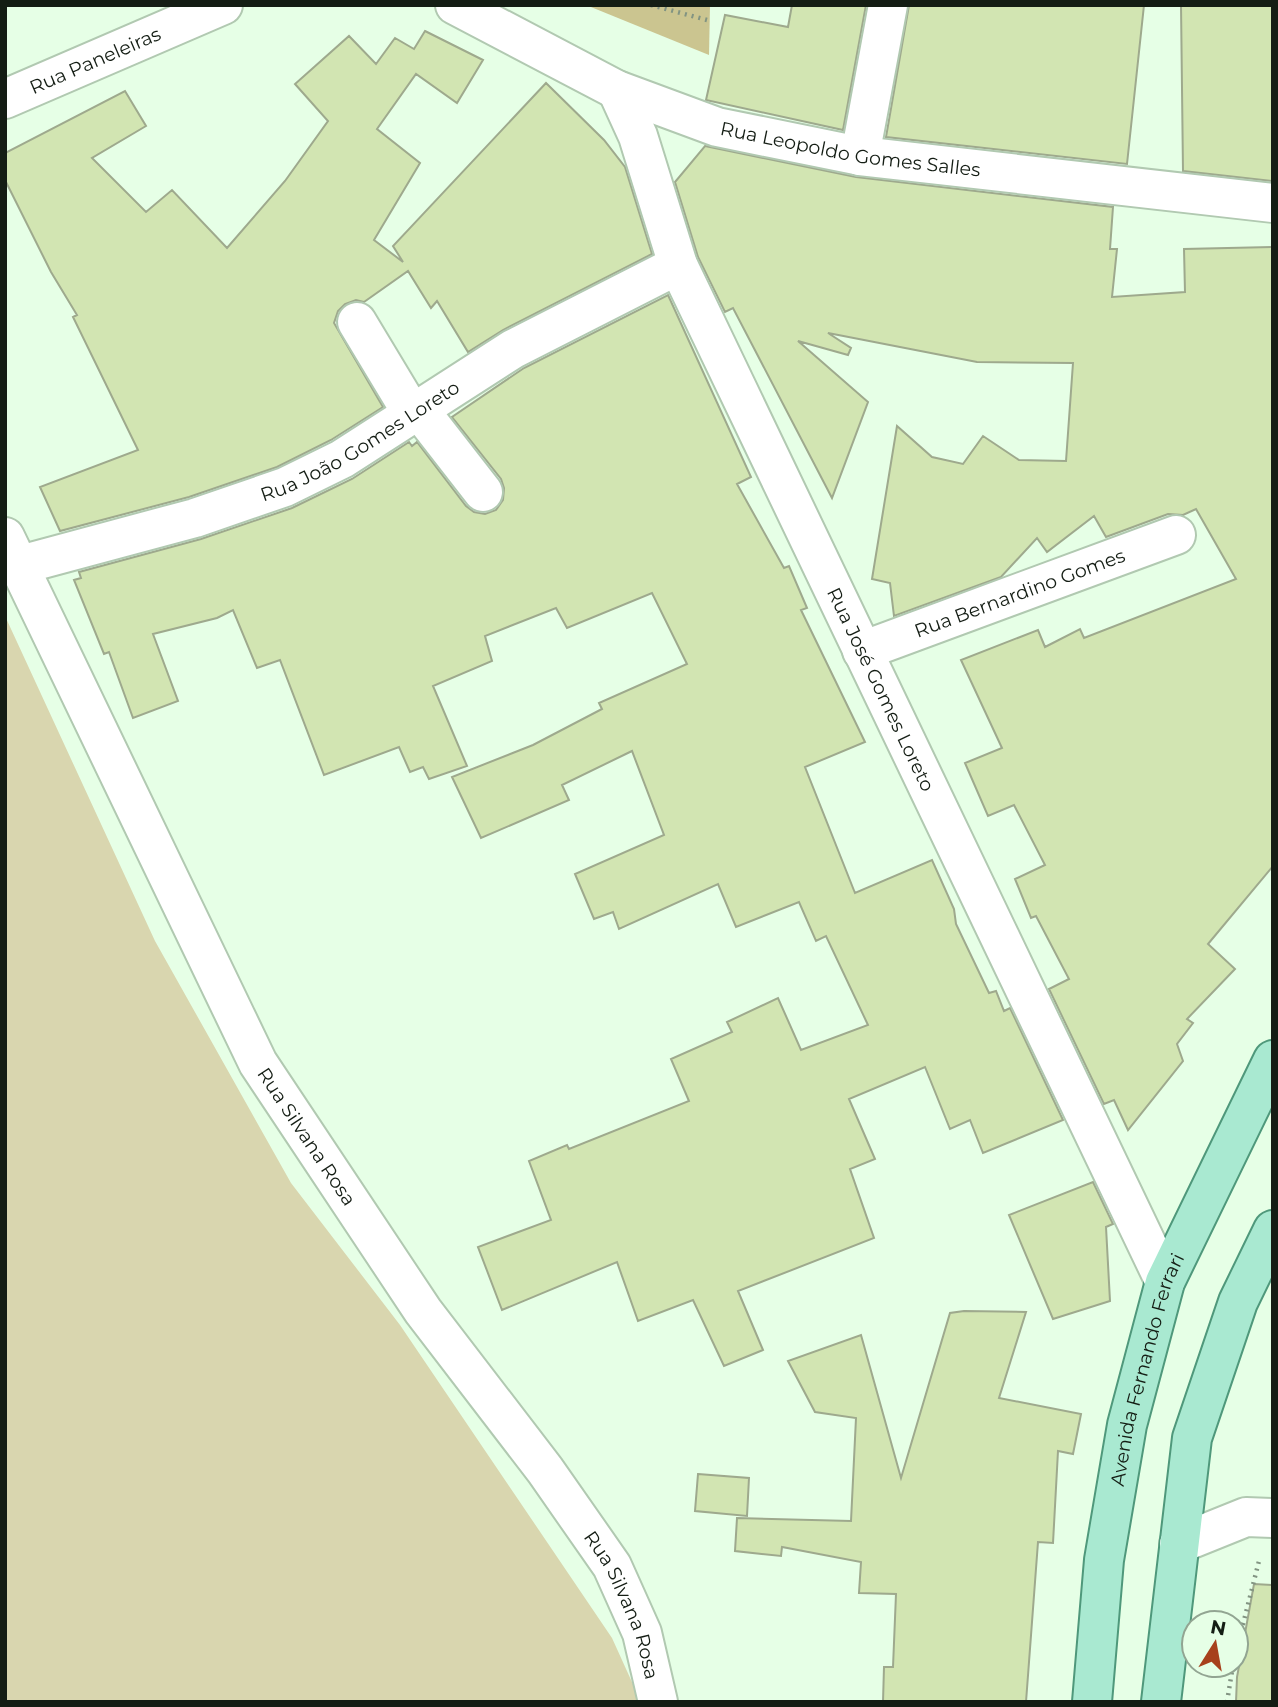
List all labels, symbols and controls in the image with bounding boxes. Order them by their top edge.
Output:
street label: Rua Paneleiras [26,22,164,99]
street label: Rua Leopoldo Gomes Salles [718,117,982,182]
street label: Rua João Gomes Loreto [257,376,464,507]
street label: Rua Bernardino Gomes [911,544,1128,643]
street label: Rua José Gomes Loreto [822,584,939,795]
street label: Rua Silvana Rosa [252,1063,361,1210]
street label: Avenida Fernando Ferrari [1106,1249,1189,1488]
street label: Rua Silvana Rosa [579,1526,663,1682]
north arrow [1180,1609,1250,1679]
text: N [1208,1615,1228,1641]

